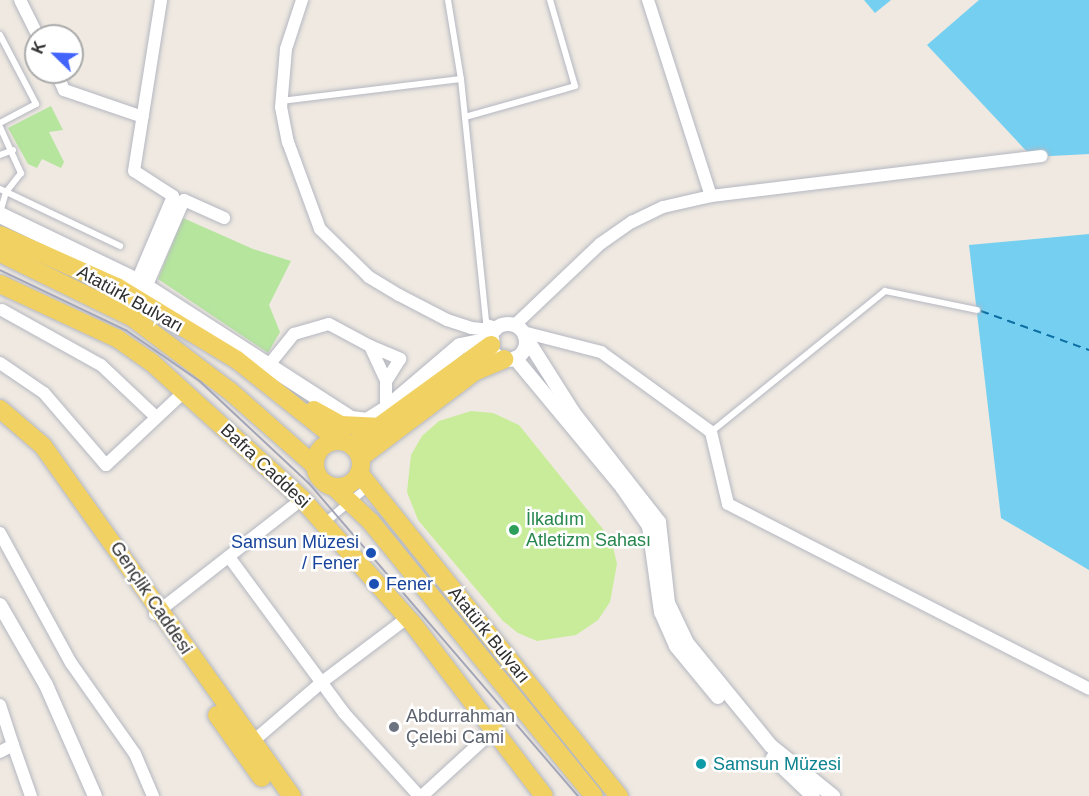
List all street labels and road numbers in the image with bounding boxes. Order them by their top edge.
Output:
street label: Atatürk Bulvarı [73,261,187,337]
street label: Bafra Caddesi [216,419,314,513]
street label: Gençlik Caddesi [105,538,197,658]
street label: Atatürk Bulvarı [443,582,535,688]

